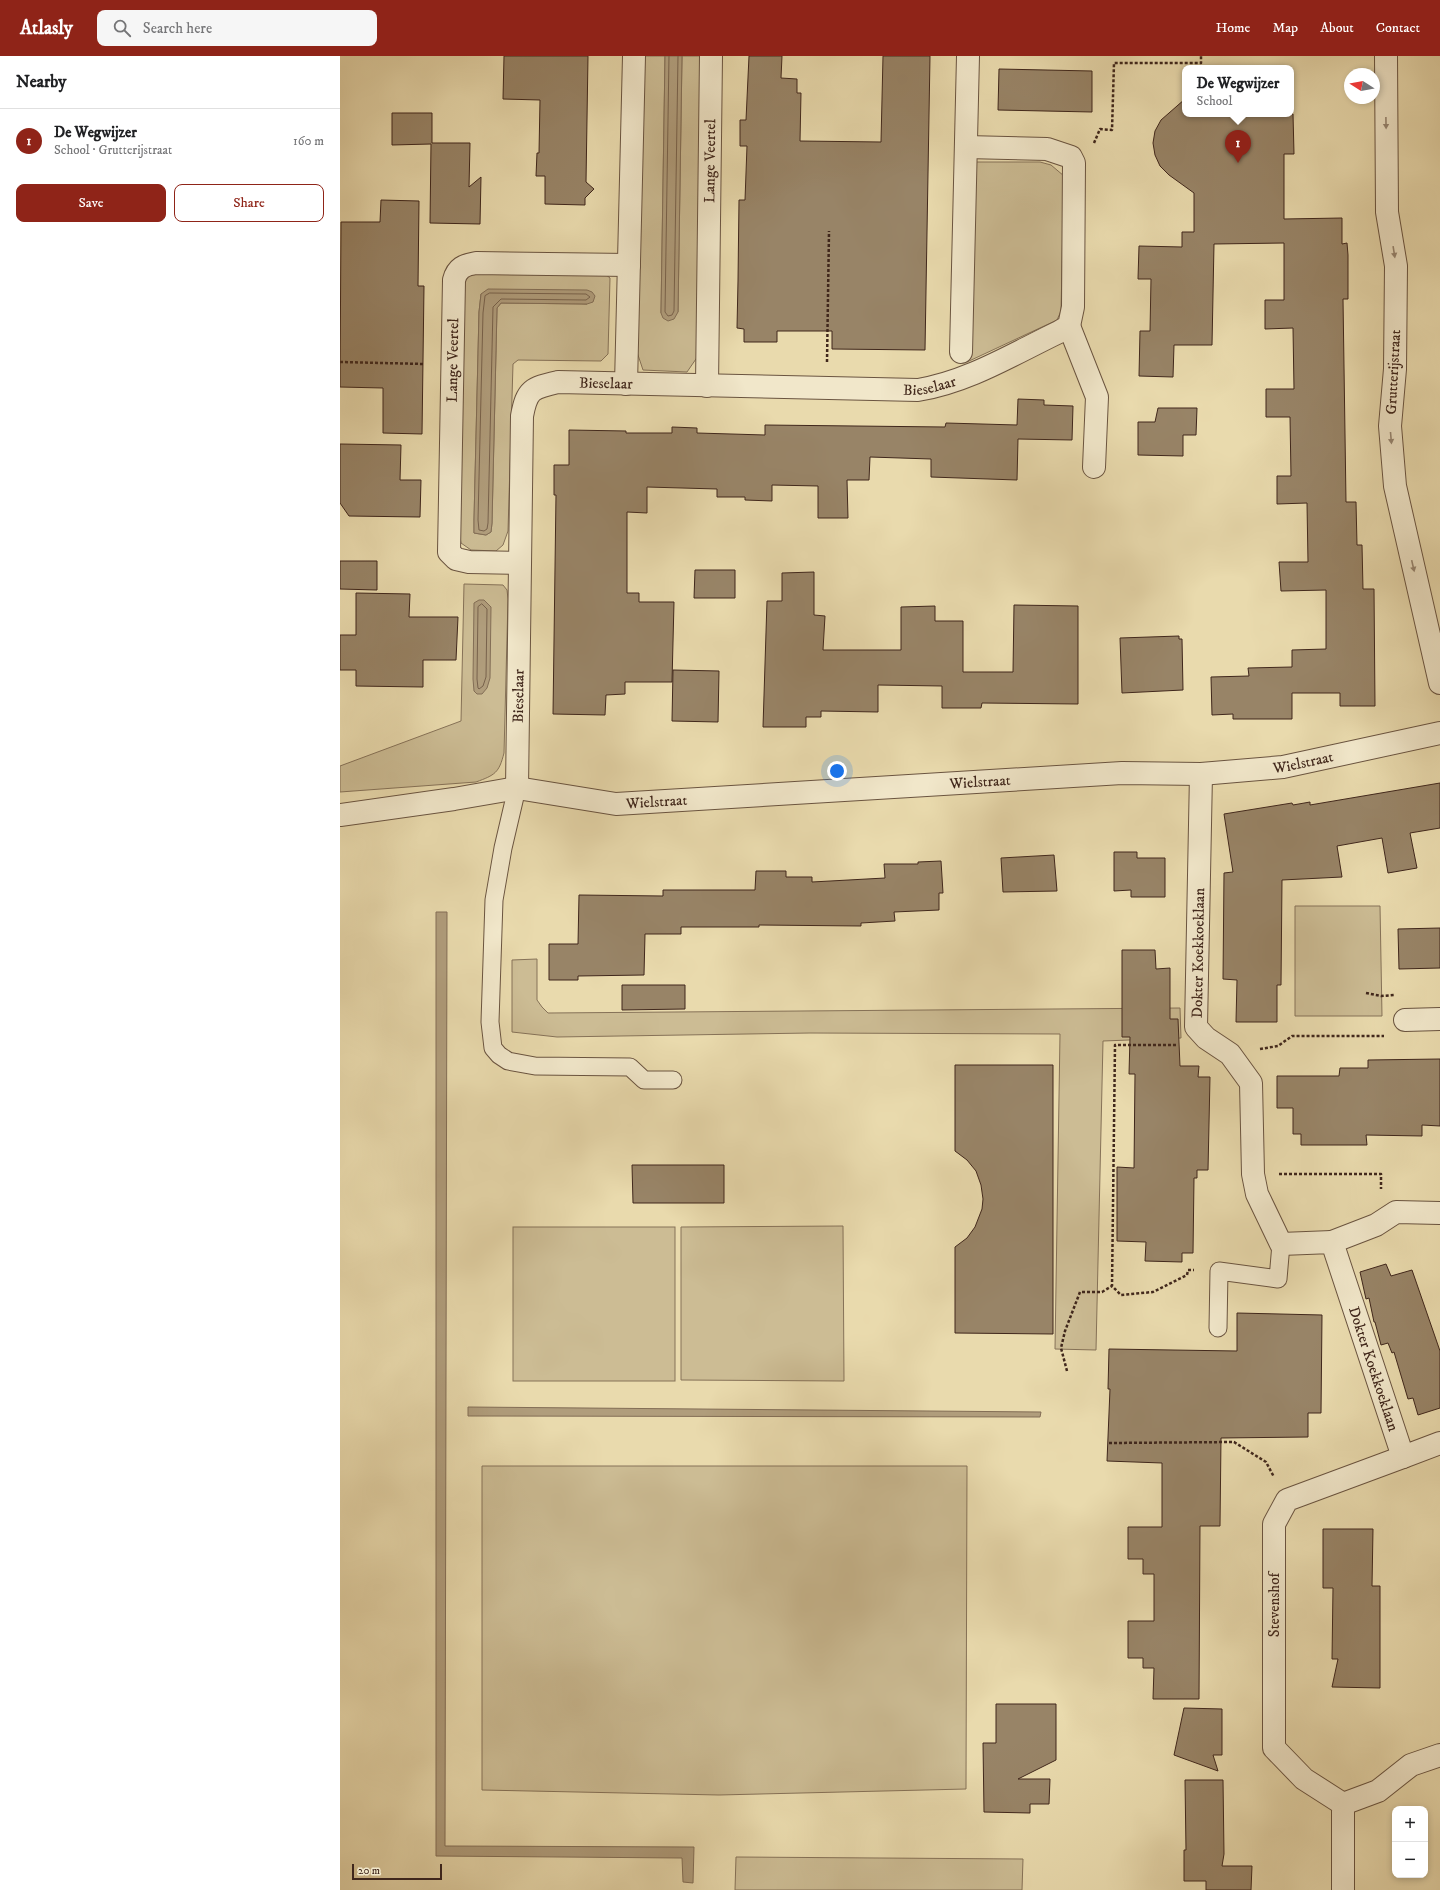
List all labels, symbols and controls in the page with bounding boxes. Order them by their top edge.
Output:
search box [97,10,377,46]
text: Atlasly [20,17,73,40]
icon: search [111,17,133,39]
text: Search here [143,19,212,38]
text: Home [1216,19,1250,37]
text: Map [1272,19,1298,37]
text: About [1320,19,1354,37]
text: Contact [1376,19,1420,37]
popup [1182,65,1294,117]
north arrow [1344,68,1380,104]
text: Nearby [16,71,66,93]
text: De Wegwijzer [1197,74,1279,93]
text: School [1197,93,1232,109]
one-way arrow [1383,117,1389,130]
street label: Lange Veertel [700,118,720,203]
text: De Wegwijzer [54,123,137,142]
pin: 1 [1225,130,1251,163]
text: 1 [27,133,31,149]
text: 160 m [293,133,324,149]
text: School · Grutterijstraat [54,142,172,158]
button: Save [16,184,166,222]
button: Share [174,184,324,222]
one-way arrow [1391,246,1397,258]
street label: Lange Veertel [443,318,463,402]
street label: Grutterijstraat [1382,329,1405,415]
street label: Bieselaar [903,372,959,400]
street label: Bieselaar [579,373,633,394]
one-way arrow [1388,432,1394,444]
one-way arrow [1411,560,1417,572]
street label: Bieselaar [509,669,529,723]
street label: Wielstraat [1271,747,1335,778]
your location [827,761,847,781]
street label: Wielstraat [948,771,1011,794]
street label: Wielstraat [624,791,688,813]
street label: Dokter Koekkoeklaan [1188,888,1209,1018]
street label: Dokter Koekkoeklaan [1344,1304,1403,1434]
street label: Stevenshof [1265,1571,1284,1637]
map controls [1392,1806,1428,1878]
button: + [1392,1806,1428,1842]
button: − [1392,1842,1428,1878]
scale bar [352,1862,442,1881]
text: 20 m [358,1864,380,1878]

